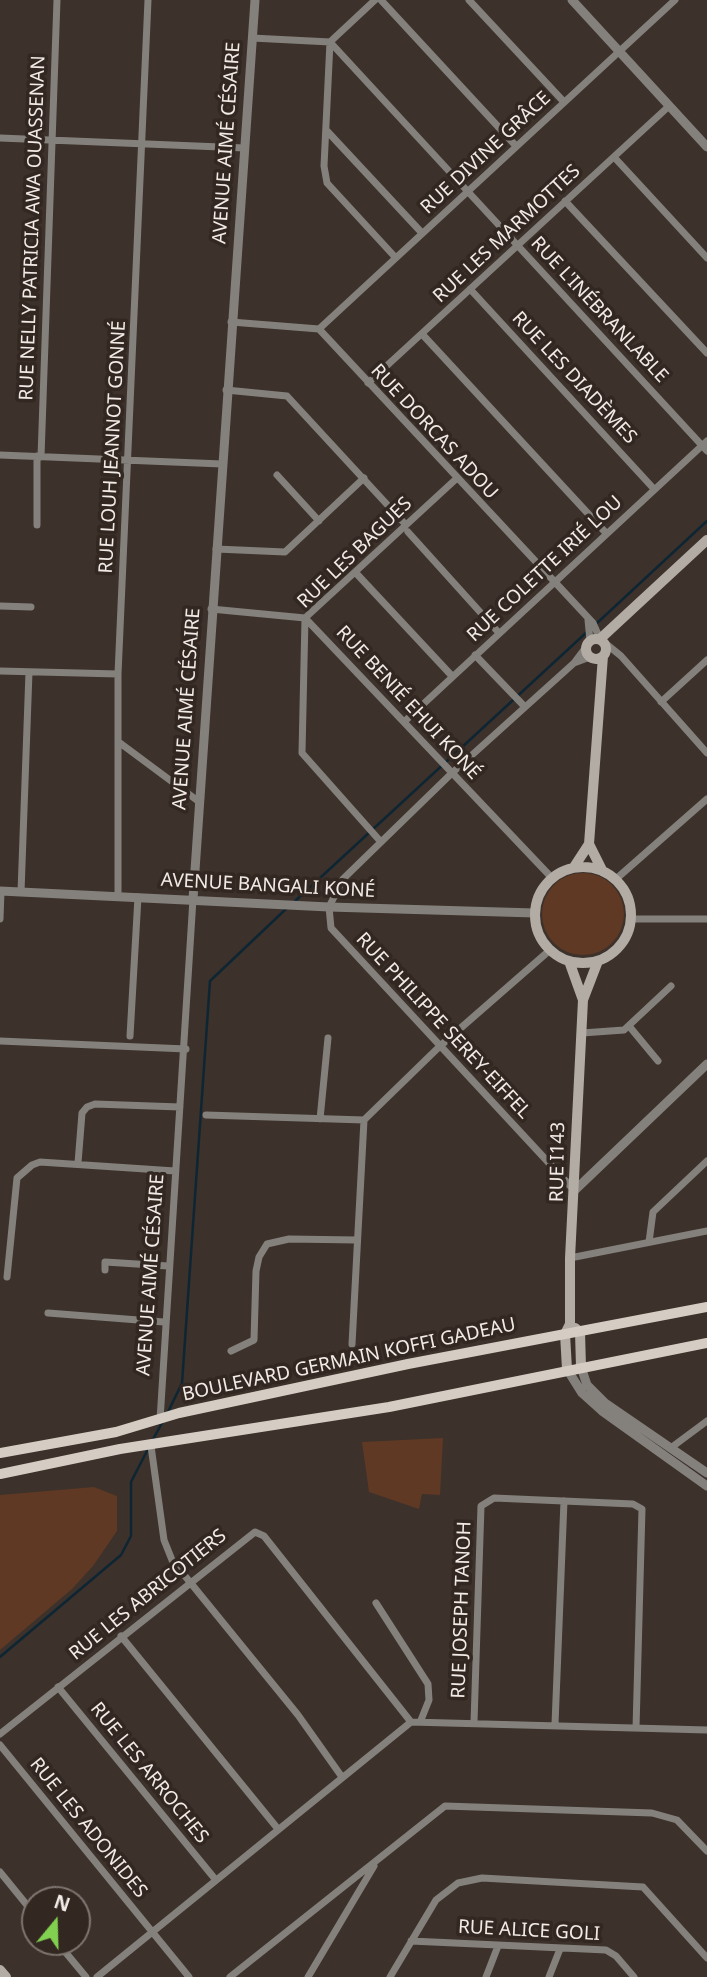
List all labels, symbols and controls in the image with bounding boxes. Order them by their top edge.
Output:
street label: AVENUE AIMÉ CÉSAIRE [209,41,245,245]
street label: RUE NELLY PATRICIA AWA OUASSENAN [16,55,50,401]
street label: RUE DIVINE GRÂCE [416,87,556,219]
street label: RUE LES MARMOTTES [429,160,585,308]
street label: RUE L'INÉBRANLABLE [526,232,672,388]
street label: RUE LES DIADÈMES [507,307,641,449]
street label: RUE LOUH JEANNOT GONNÉ [95,320,131,574]
street label: RUE DORCAS ADOU [366,360,502,504]
street label: RUE COLETTE IRIÉ LOU [463,491,627,647]
street label: RUE LES BAGUES [293,493,417,613]
street label: AVENUE AIMÉ CÉSAIRE [169,607,205,811]
street label: RUE BENIÉ EHUI KONÉ [331,621,485,785]
street label: AVENUE BANGALI KONÉ [160,869,376,903]
street label: RUE PHILIPPE SEREY-EIFFEL [351,928,535,1124]
street label: RUE I143 [546,1122,570,1202]
street label: AVENUE AIMÉ CÉSAIRE [133,1173,169,1377]
street label: BOULEVARD GERMAIN KOFFI GADEAU [180,1313,518,1407]
street label: RUE JOSEPH TANOH [448,1521,476,1699]
street label: RUE LES ABRICOTIERS [65,1525,231,1665]
street label: RUE LES ARROCHES [85,1698,213,1848]
street label: RUE LES ADONIDES [24,1753,152,1903]
north arrow [21,1886,91,1956]
street label: RUE ALICE GOLI [457,1916,601,1946]

